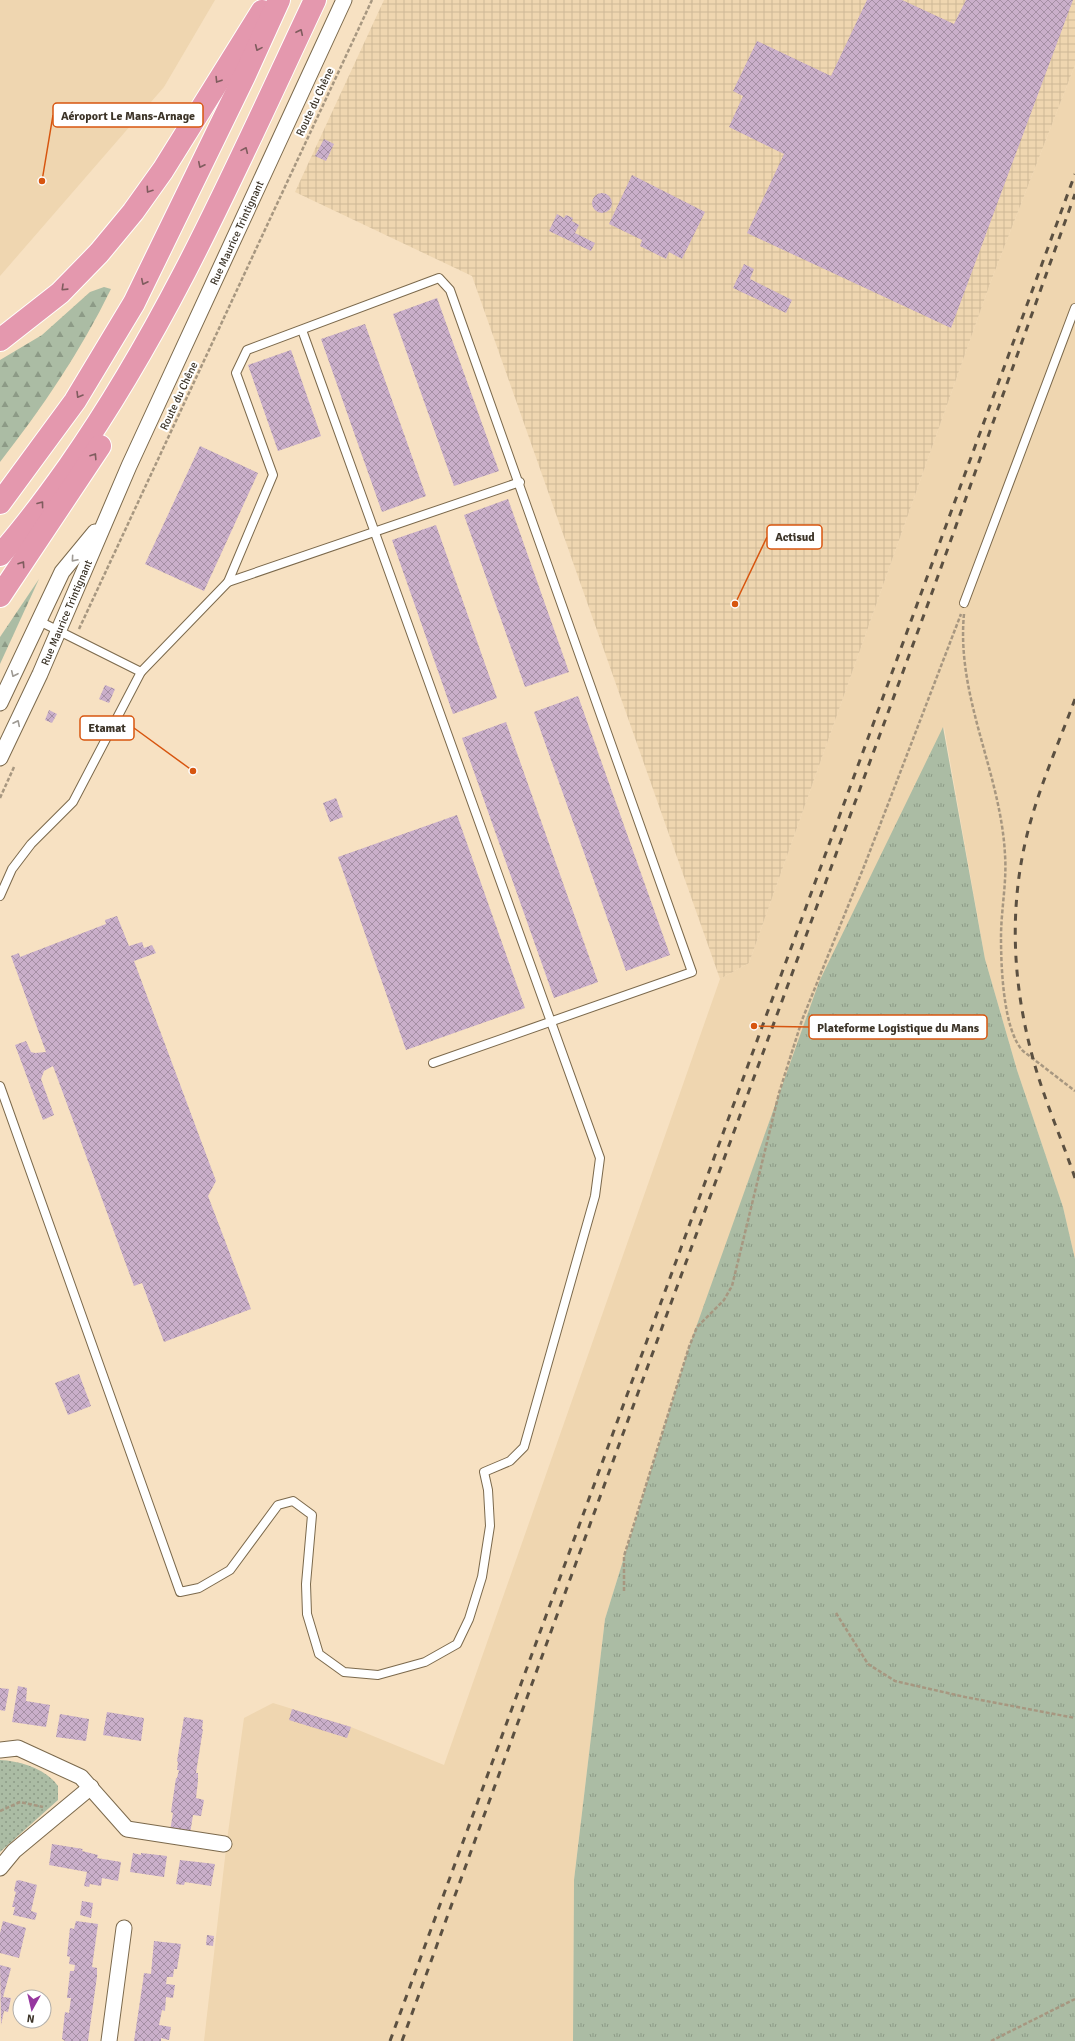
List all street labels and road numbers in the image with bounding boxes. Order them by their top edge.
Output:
street label: Route du Chêne [294,66,336,138]
street label: Rue Maurice Trintignant [207,179,266,287]
street label: Route du Chêne [158,360,200,432]
street label: Rue Maurice Trintignant [38,558,95,667]

